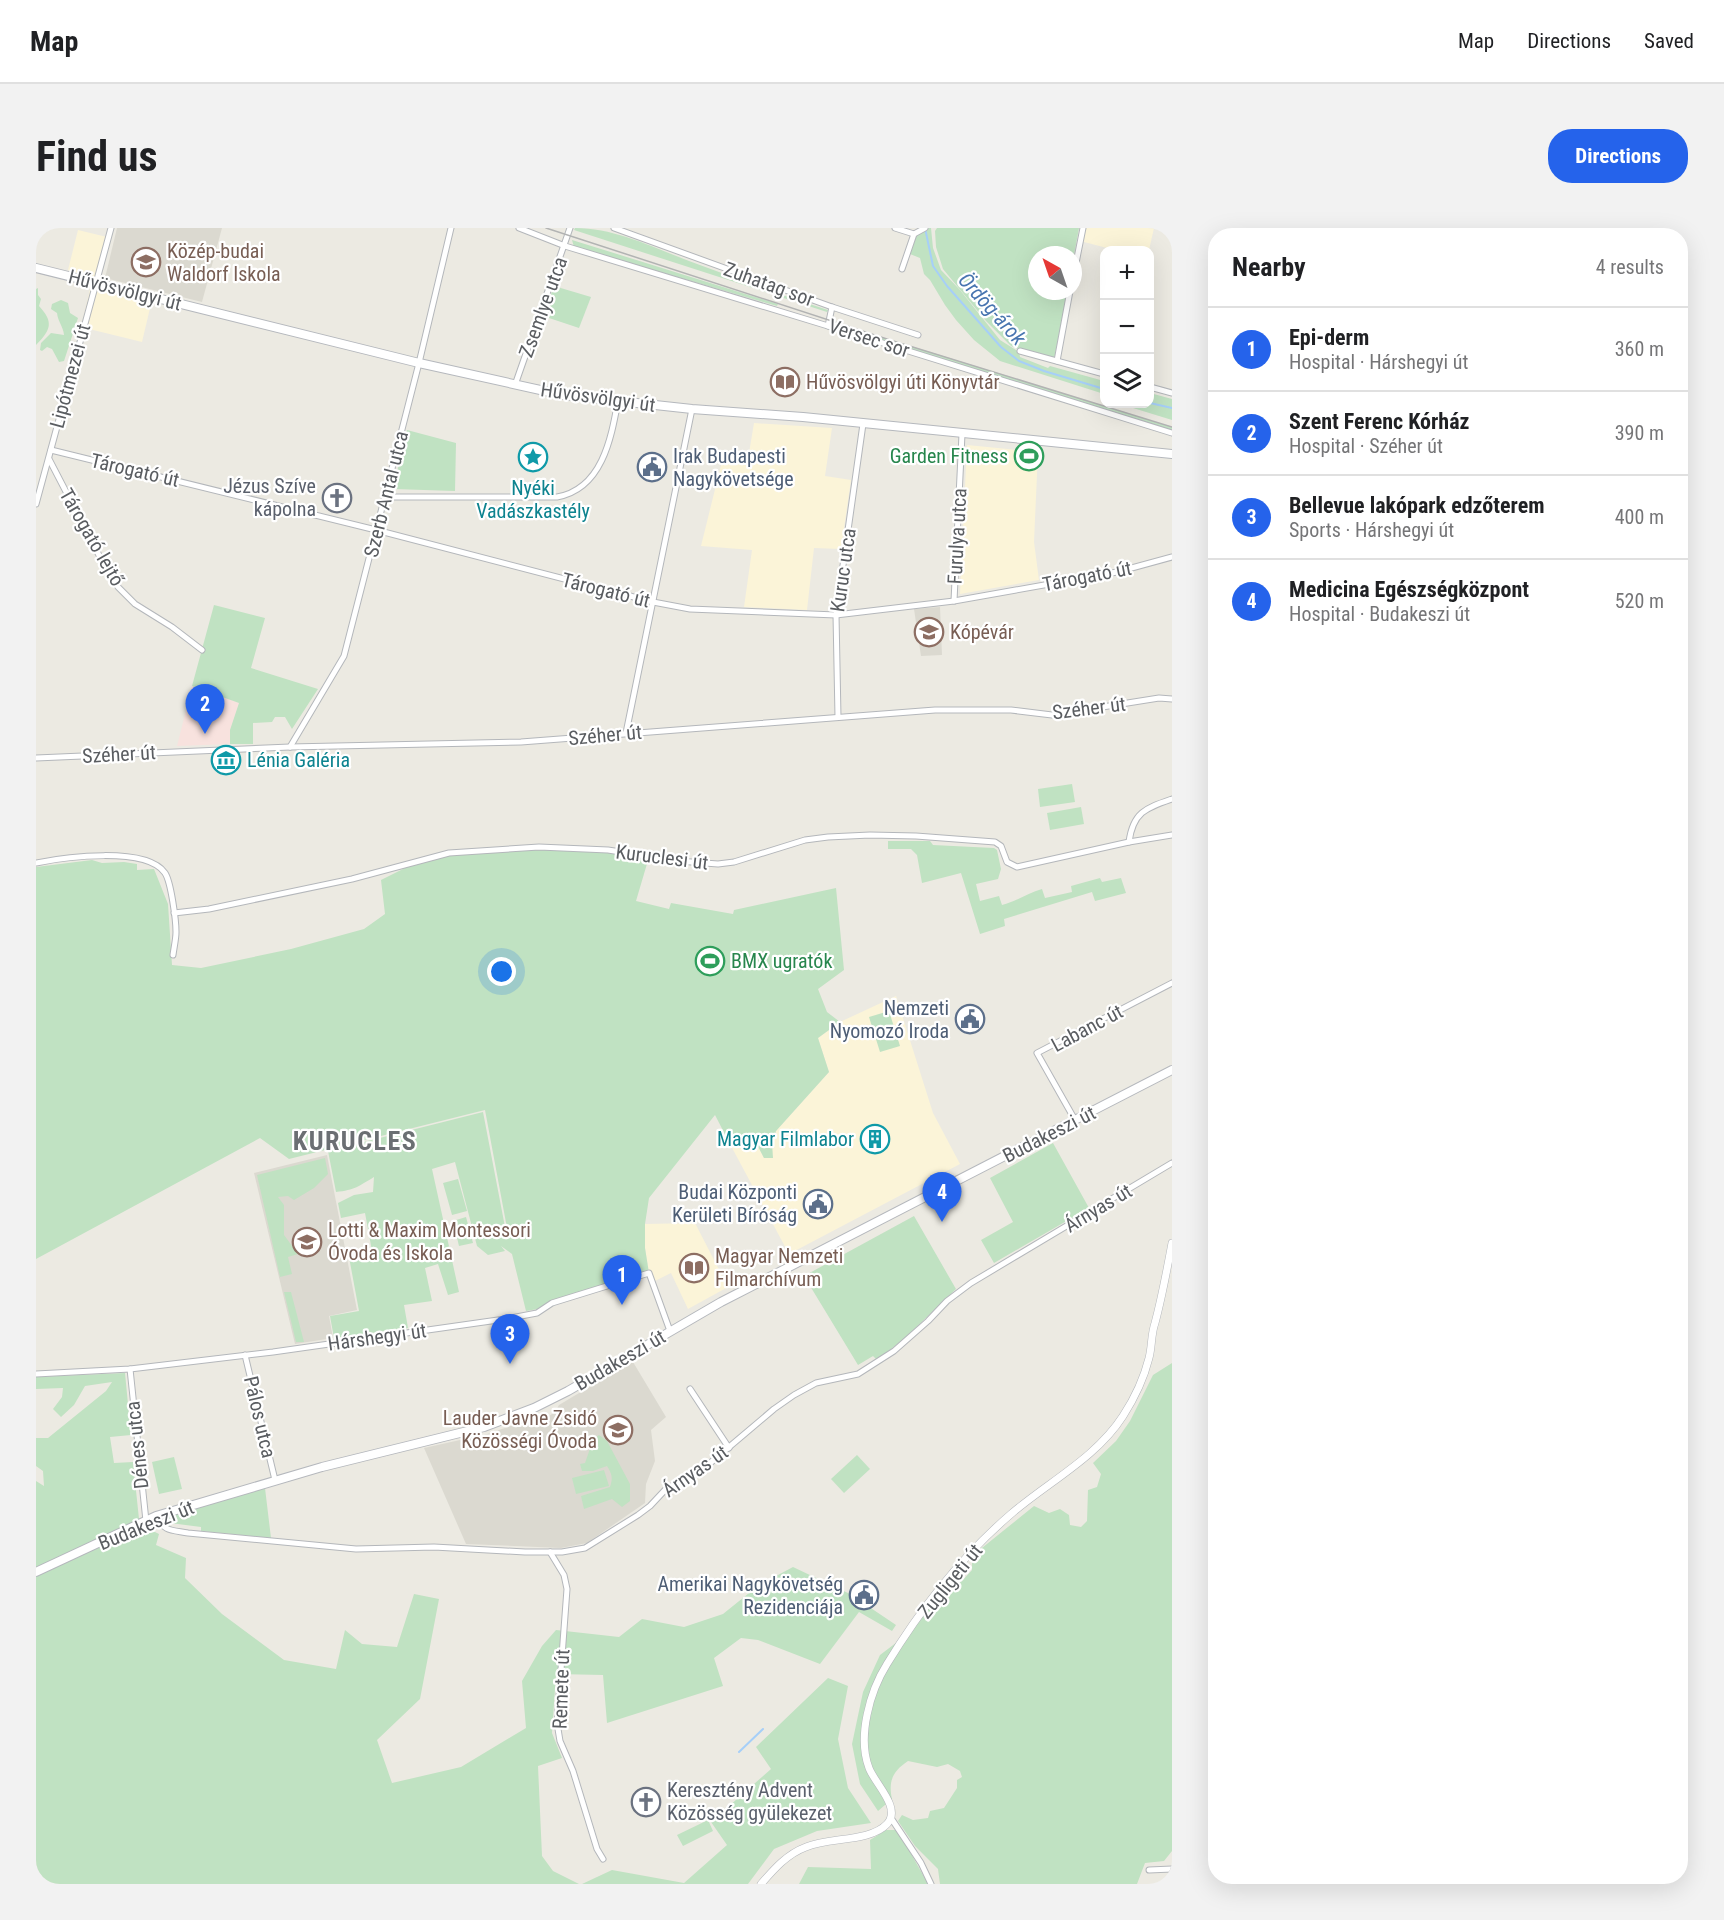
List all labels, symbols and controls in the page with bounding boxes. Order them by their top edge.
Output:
text: Map [30,25,78,58]
text: Map [1458,29,1494,53]
text: Directions [1527,29,1611,53]
text: Saved [1644,29,1694,53]
button: Directions [1548,129,1688,183]
text: Find us [36,132,157,181]
place label: Közép-budai Waldorf Iskola [167,239,281,286]
school or university icon: Közép-budai Waldorf Iskola [130,246,162,278]
north arrow [1028,246,1082,300]
map controls [1100,246,1154,408]
button: + [1100,246,1154,300]
text: Nearby [1232,252,1306,282]
street label: Zsemlye utca [514,253,572,361]
text: 4 results [1596,255,1664,279]
street label: Zuhatag sor [721,257,817,311]
street label: Hűvösvölgyi út [66,264,184,316]
water label: Ördög-árok [953,268,1031,351]
button: − [1100,300,1154,354]
street label: Versec sor [825,314,913,362]
street label: Lipótmezei út [45,321,95,431]
text: Epi-derm [1289,325,1369,350]
text: 1 [1246,337,1257,361]
text: 360 m [1615,337,1664,361]
text: Hospital · Hárshegyi út [1289,350,1468,374]
button: layers [1100,354,1154,408]
library icon: Hűvösvölgyi úti Könyvtár [769,366,801,398]
place label: Hűvösvölgyi úti Könyvtár [806,370,1000,394]
street label: Hűvösvölgyi út [539,377,657,417]
text: Szent Ferenc Kórház [1289,409,1469,434]
text: 2 [1246,421,1257,445]
text: 390 m [1615,421,1664,445]
street label: Szerb Antal utca [359,428,413,560]
text: Hospital · Széher út [1289,434,1443,458]
sports icon: Garden Fitness [1013,440,1045,472]
place icon: Nyéki Vadászkastély [517,441,549,473]
place label: Irak Budapesti Nagykövetsége [673,444,794,491]
place label: Garden Fitness [890,444,1008,468]
street label: Tárogató út [88,448,182,492]
public building icon: Irak Budapesti Nagykövetsége [636,451,668,483]
place label: Jézus Szíve kápolna [223,474,316,521]
place label: Nyéki Vadászkastély [476,476,590,523]
church icon: Jézus Szíve kápolna [321,482,353,514]
street label: Tárogató lejtő [54,484,130,590]
street label: Furulya utca [942,487,972,585]
text: Bellevue lakópark edzőterem [1289,493,1544,518]
text: 3 [1246,505,1257,529]
text: 400 m [1615,505,1664,529]
text: Sports · Hárshegyi út [1289,518,1454,542]
street label: Kuruc utca [825,527,861,613]
street label: Tárogató út [1040,556,1134,596]
street label: Tárogató út [559,567,653,613]
text: Medicina Egészségközpont [1289,577,1529,602]
text: 4 [1246,589,1257,613]
text: 520 m [1615,589,1664,613]
text: Hospital · Budakeszi út [1289,602,1470,626]
school or university icon: Kópévár [913,616,945,648]
place label: Kópévár [950,620,1014,644]
pin: 2 [186,684,224,734]
street label: Széher út [1051,692,1127,724]
street label: Széher út [567,720,643,750]
street label: Széher út [82,740,156,768]
museum icon: Lénia Galéria [210,744,242,776]
place label: Lénia Galéria [247,748,350,772]
street label: Kuruclesi út [614,839,710,875]
sports icon: BMX ugratók [694,945,726,977]
place label: BMX ugratók [731,949,832,973]
your location [487,957,516,986]
place label: Nemzeti Nyomozó Iroda [830,996,949,1043]
street label: Labanc út [1047,999,1127,1057]
public building icon: Nemzeti Nyomozó Iroda [954,1003,986,1035]
street label: Budakeszi út [999,1100,1099,1168]
building icon: Magyar Filmlabor [859,1123,891,1155]
district label: KURUCLES [293,1126,417,1156]
place label: Magyar Filmlabor [717,1127,854,1151]
pin: 4 [922,1172,962,1222]
street label: Árnyas út [1060,1179,1136,1237]
place label: Budai Központi Kerületi Bíróság [672,1180,797,1227]
public building icon: Budai Központi Kerületi Bíróság [802,1188,834,1220]
place label: Lotti & Maxim Montessori Óvoda és Iskola [328,1218,531,1265]
school or university icon: Lotti & Maxim Montessori Óvoda és Iskola [291,1226,323,1258]
place label: Magyar Nemzeti Filmarchívum [715,1244,843,1291]
library icon: Magyar Nemzeti Filmarchívum [678,1252,710,1284]
pin: 1 [602,1256,642,1305]
pin: 3 [490,1314,530,1364]
street label: Hárshegyi út [326,1318,428,1356]
street label: Budakeszi út [570,1324,670,1396]
street label: Pálos utca [239,1374,281,1460]
street label: Dénes utca [120,1400,154,1490]
place label: Lauder Javne Zsidó Közösségi Óvoda [443,1406,597,1453]
school or university icon: Lauder Javne Zsidó Közösségi Óvoda [602,1414,634,1446]
street label: Árnyas út [658,1440,732,1502]
street label: Budakeszi út [95,1495,197,1555]
street label: Zugligeti út [913,1539,987,1623]
place label: Amerikai Nagykövetség Rezidenciája [657,1572,843,1619]
public building icon: Amerikai Nagykövetség Rezidenciája [848,1579,880,1611]
street label: Remete út [548,1649,574,1729]
place label: Keresztény Advent Közösség gyülekezet [667,1778,832,1825]
church icon: Keresztény Advent Közösség gyülekezet [630,1786,662,1818]

